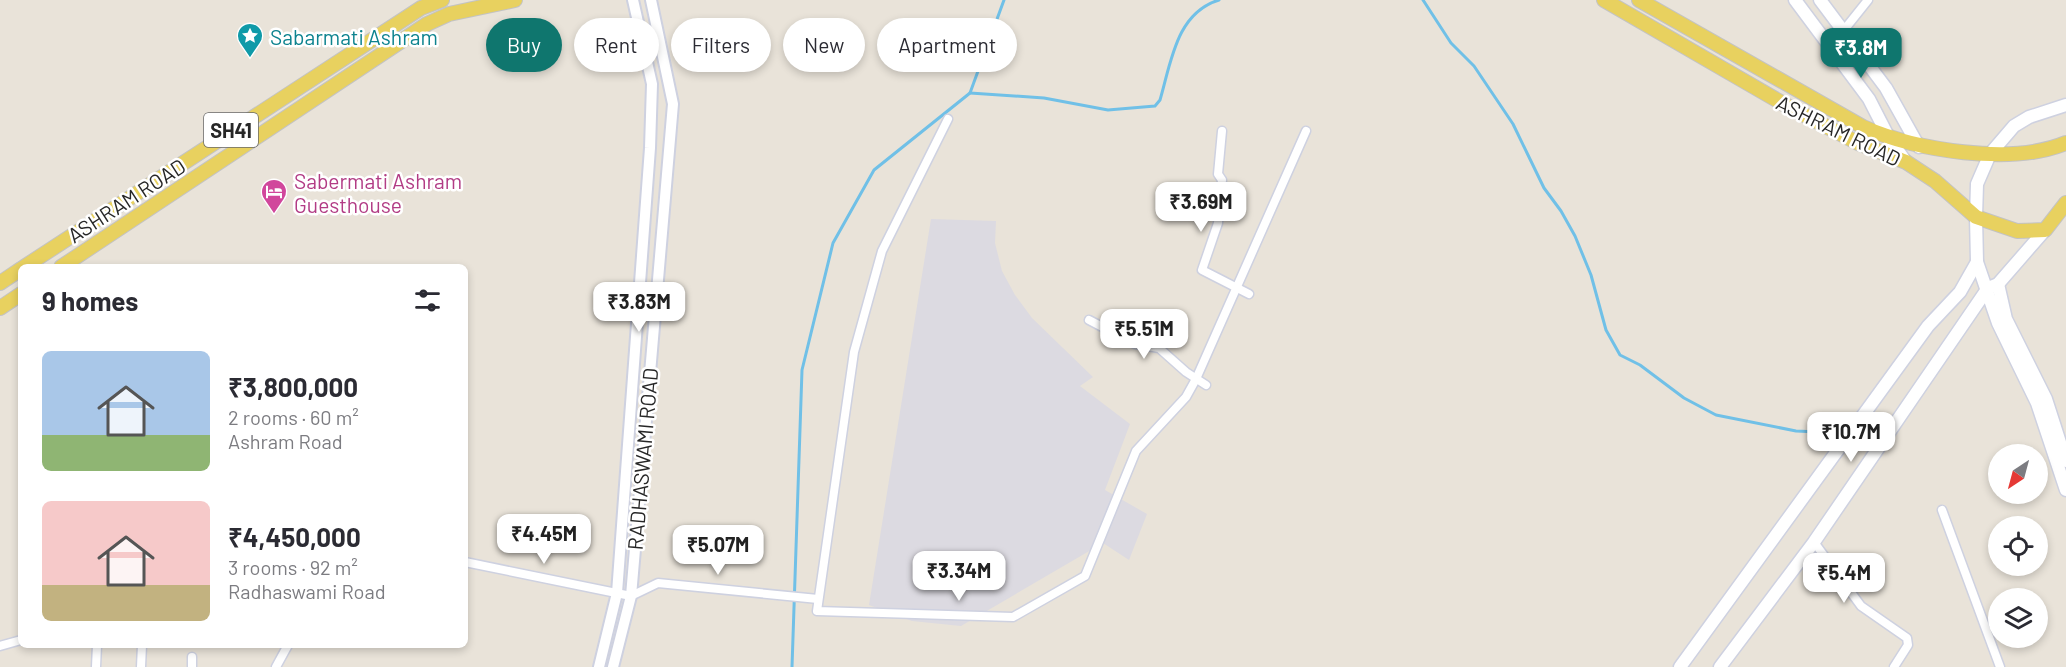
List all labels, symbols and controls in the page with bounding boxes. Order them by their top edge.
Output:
chip: Buy [486,18,562,72]
chip: Rent [574,18,659,72]
chip: Filters [671,18,771,72]
chip: New [783,18,865,72]
chip: Apartment [877,18,1017,72]
place icon: Sabarmati Ashram [235,21,265,59]
place label: Sabarmati Ashram [270,24,438,49]
pin: ₹3.8M [1819,28,1903,79]
text: ₹3.8M [1835,35,1887,59]
street label: ASHRAM ROAD [1773,89,1905,171]
road number: SH41 [204,113,258,147]
street label: ASHRAM ROAD [62,153,190,247]
place label: Sabermati Ashram Guesthouse [294,168,462,217]
hotel icon: Sabermati Ashram Guesthouse [259,177,289,215]
pin: ₹3.69M [1152,182,1250,233]
text: ₹3.69M [1169,189,1233,213]
pin: ₹3.83M [590,282,688,333]
icon: filters [411,284,444,317]
text: 9 homes [42,285,138,316]
text: ₹3.83M [607,289,671,313]
pin: ₹5.51M [1095,309,1193,360]
text: ₹5.51M [1114,316,1174,340]
street label: RADHASWAMI ROAD [622,367,662,551]
text: ₹3,800,000 [228,371,358,402]
icon: home [90,375,162,447]
text: 2 rooms · 60 m² [228,405,359,429]
pin: ₹10.7M [1802,412,1900,463]
text: ₹10.7M [1821,419,1881,443]
text: Ashram Road [228,429,343,453]
north arrow [1988,444,2048,504]
map controls [1988,444,2048,648]
pin: ₹4.45M [495,514,593,565]
button: locate [1988,516,2048,576]
text: ₹4,450,000 [228,521,361,552]
text: ₹4.45M [511,521,577,545]
icon: home [90,525,162,597]
pin: ₹5.07M [669,525,767,576]
text: ₹5.07M [687,532,749,556]
pin: ₹3.34M [910,551,1008,602]
pin: ₹5.4M [1802,553,1886,604]
text: 3 rooms · 92 m² [228,555,358,579]
text: ₹3.34M [927,558,991,582]
text: ₹5.4M [1817,560,1871,584]
text: Radhaswami Road [228,579,386,603]
button: layers [1988,588,2048,648]

